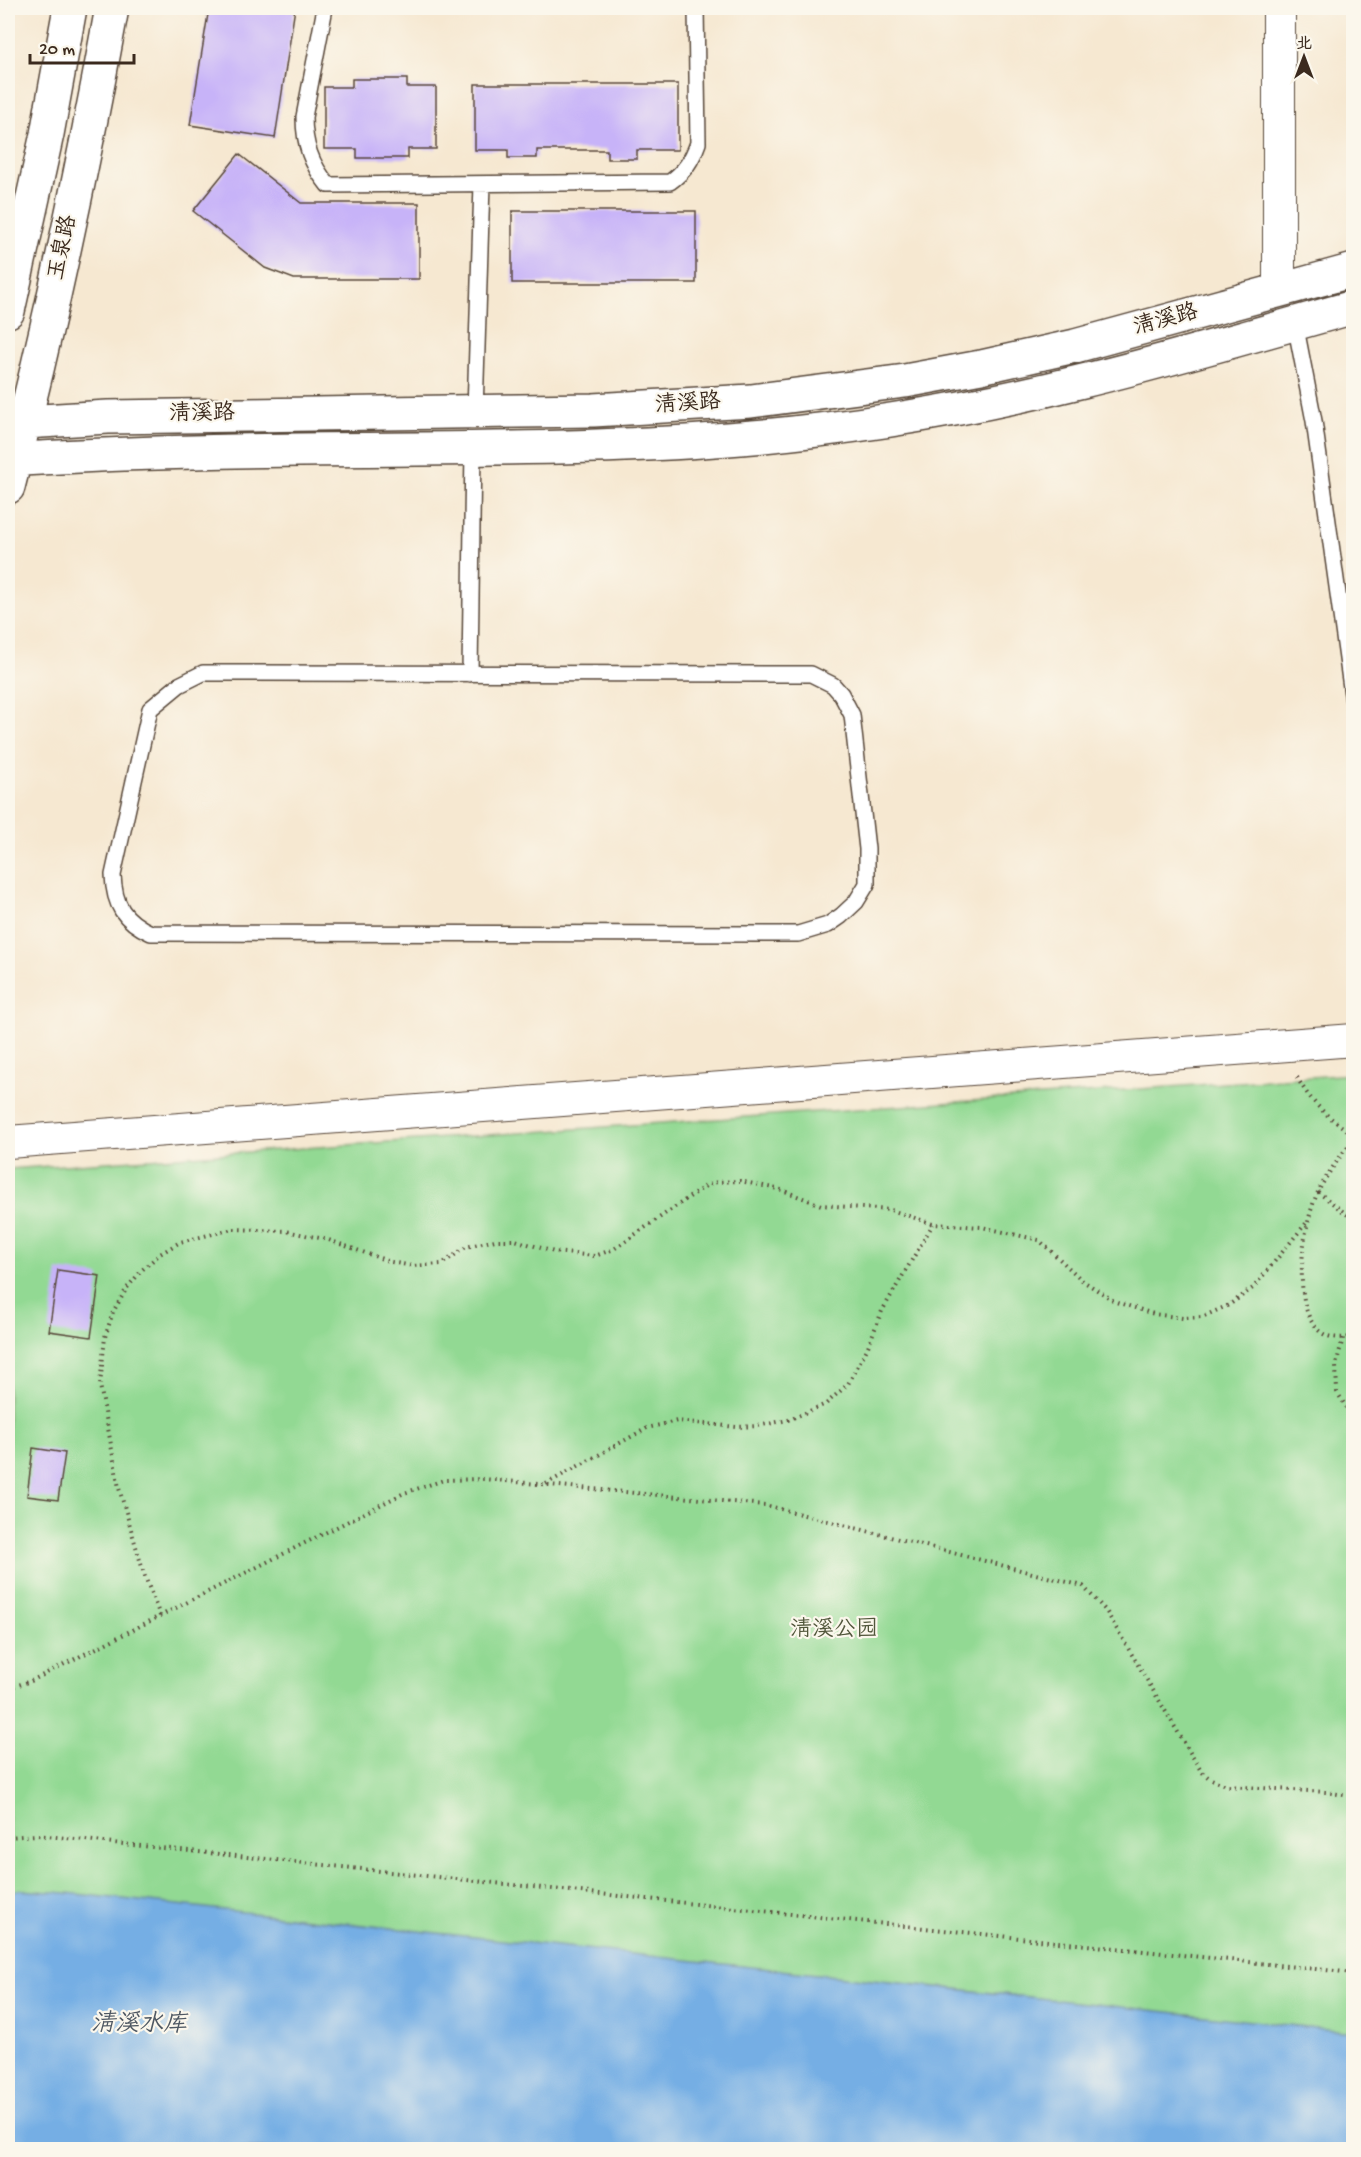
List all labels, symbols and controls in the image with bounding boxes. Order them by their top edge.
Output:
scale bar [30,27,134,65]
north arrow [1274,27,1334,87]
text: 北 [1296,35,1312,55]
text: 20 m [39,40,75,61]
street label: 玉泉路 [42,213,84,283]
street label: 清溪路 [1130,298,1201,342]
street label: 清溪路 [654,388,722,420]
street label: 清溪路 [169,399,235,429]
park label: 清溪公园 [790,1616,878,1644]
water label: 清溪水库 [91,2010,189,2040]

